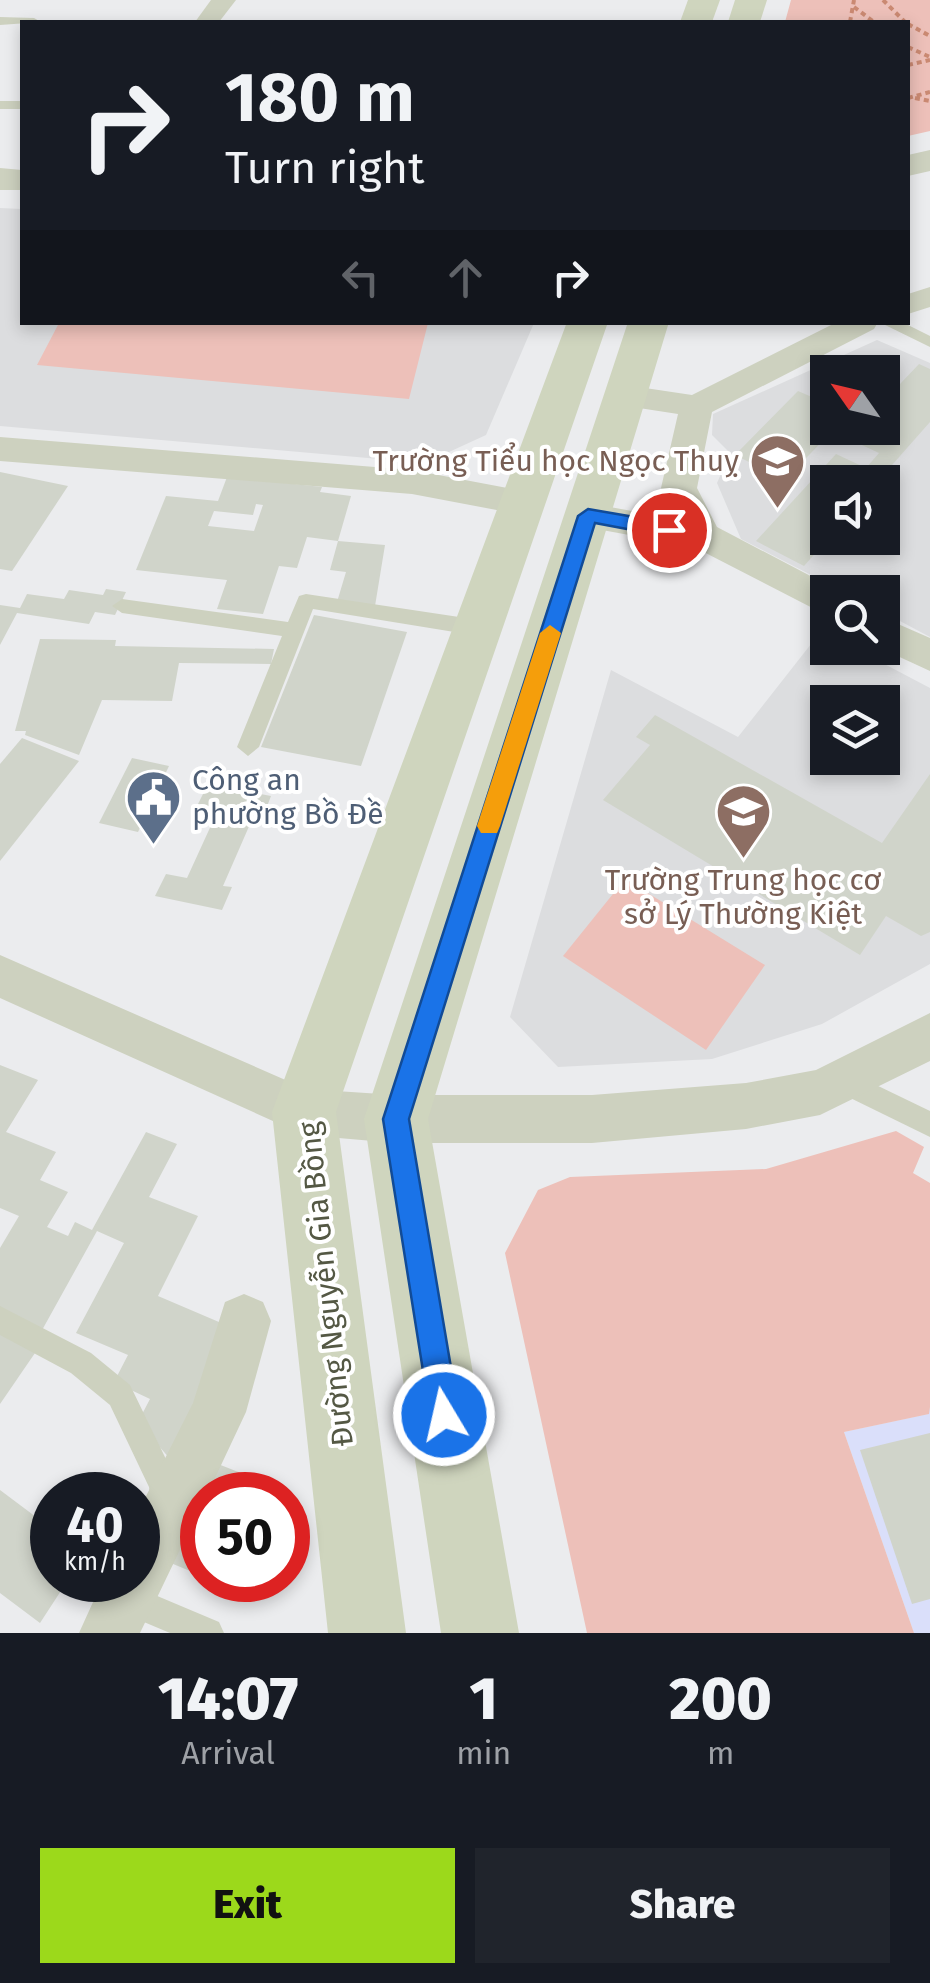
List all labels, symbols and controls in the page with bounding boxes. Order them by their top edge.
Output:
text: 180 m [225,56,415,140]
icon: right [60,60,190,190]
text: Turn right [225,141,424,195]
icon: left [333,250,388,305]
icon: ahead [438,250,493,305]
icon: right [543,250,598,305]
north arrow [810,355,900,445]
map controls [810,355,900,775]
school or university icon: Trường Tiểu học Ngọc Thuỵ [748,431,808,510]
place label: Trường Tiểu học Ngọc Thuỵ [373,442,739,479]
button: sound [810,465,900,555]
pin [627,488,712,573]
icon: arrive [642,503,697,558]
button: search [810,575,900,665]
button: layers [810,685,900,775]
place label: Công an phường Bồ Đề [192,762,384,832]
public building icon: Công an phường Bồ Đề [123,767,183,846]
school or university icon: Trường Trung học cơ sở Lý Thường Kiệt [713,782,773,861]
place label: Trường Trung học cơ sở Lý Thường Kiệt [605,862,881,932]
street label: Đường Nguyễn Gia Bồng [291,1119,361,1448]
position arrow [392,1363,496,1467]
speed limit sign: 50 [180,1472,310,1602]
text: 40 [66,1495,124,1555]
text: km/h [64,1547,126,1577]
text: 14:07 [158,1663,298,1735]
text: 1 [470,1663,498,1735]
text: 200 [669,1663,772,1735]
text: Arrival [181,1734,275,1772]
text: min [456,1734,511,1772]
text: m [707,1734,734,1772]
button: Exit [40,1848,455,1963]
button: Share [475,1848,890,1963]

